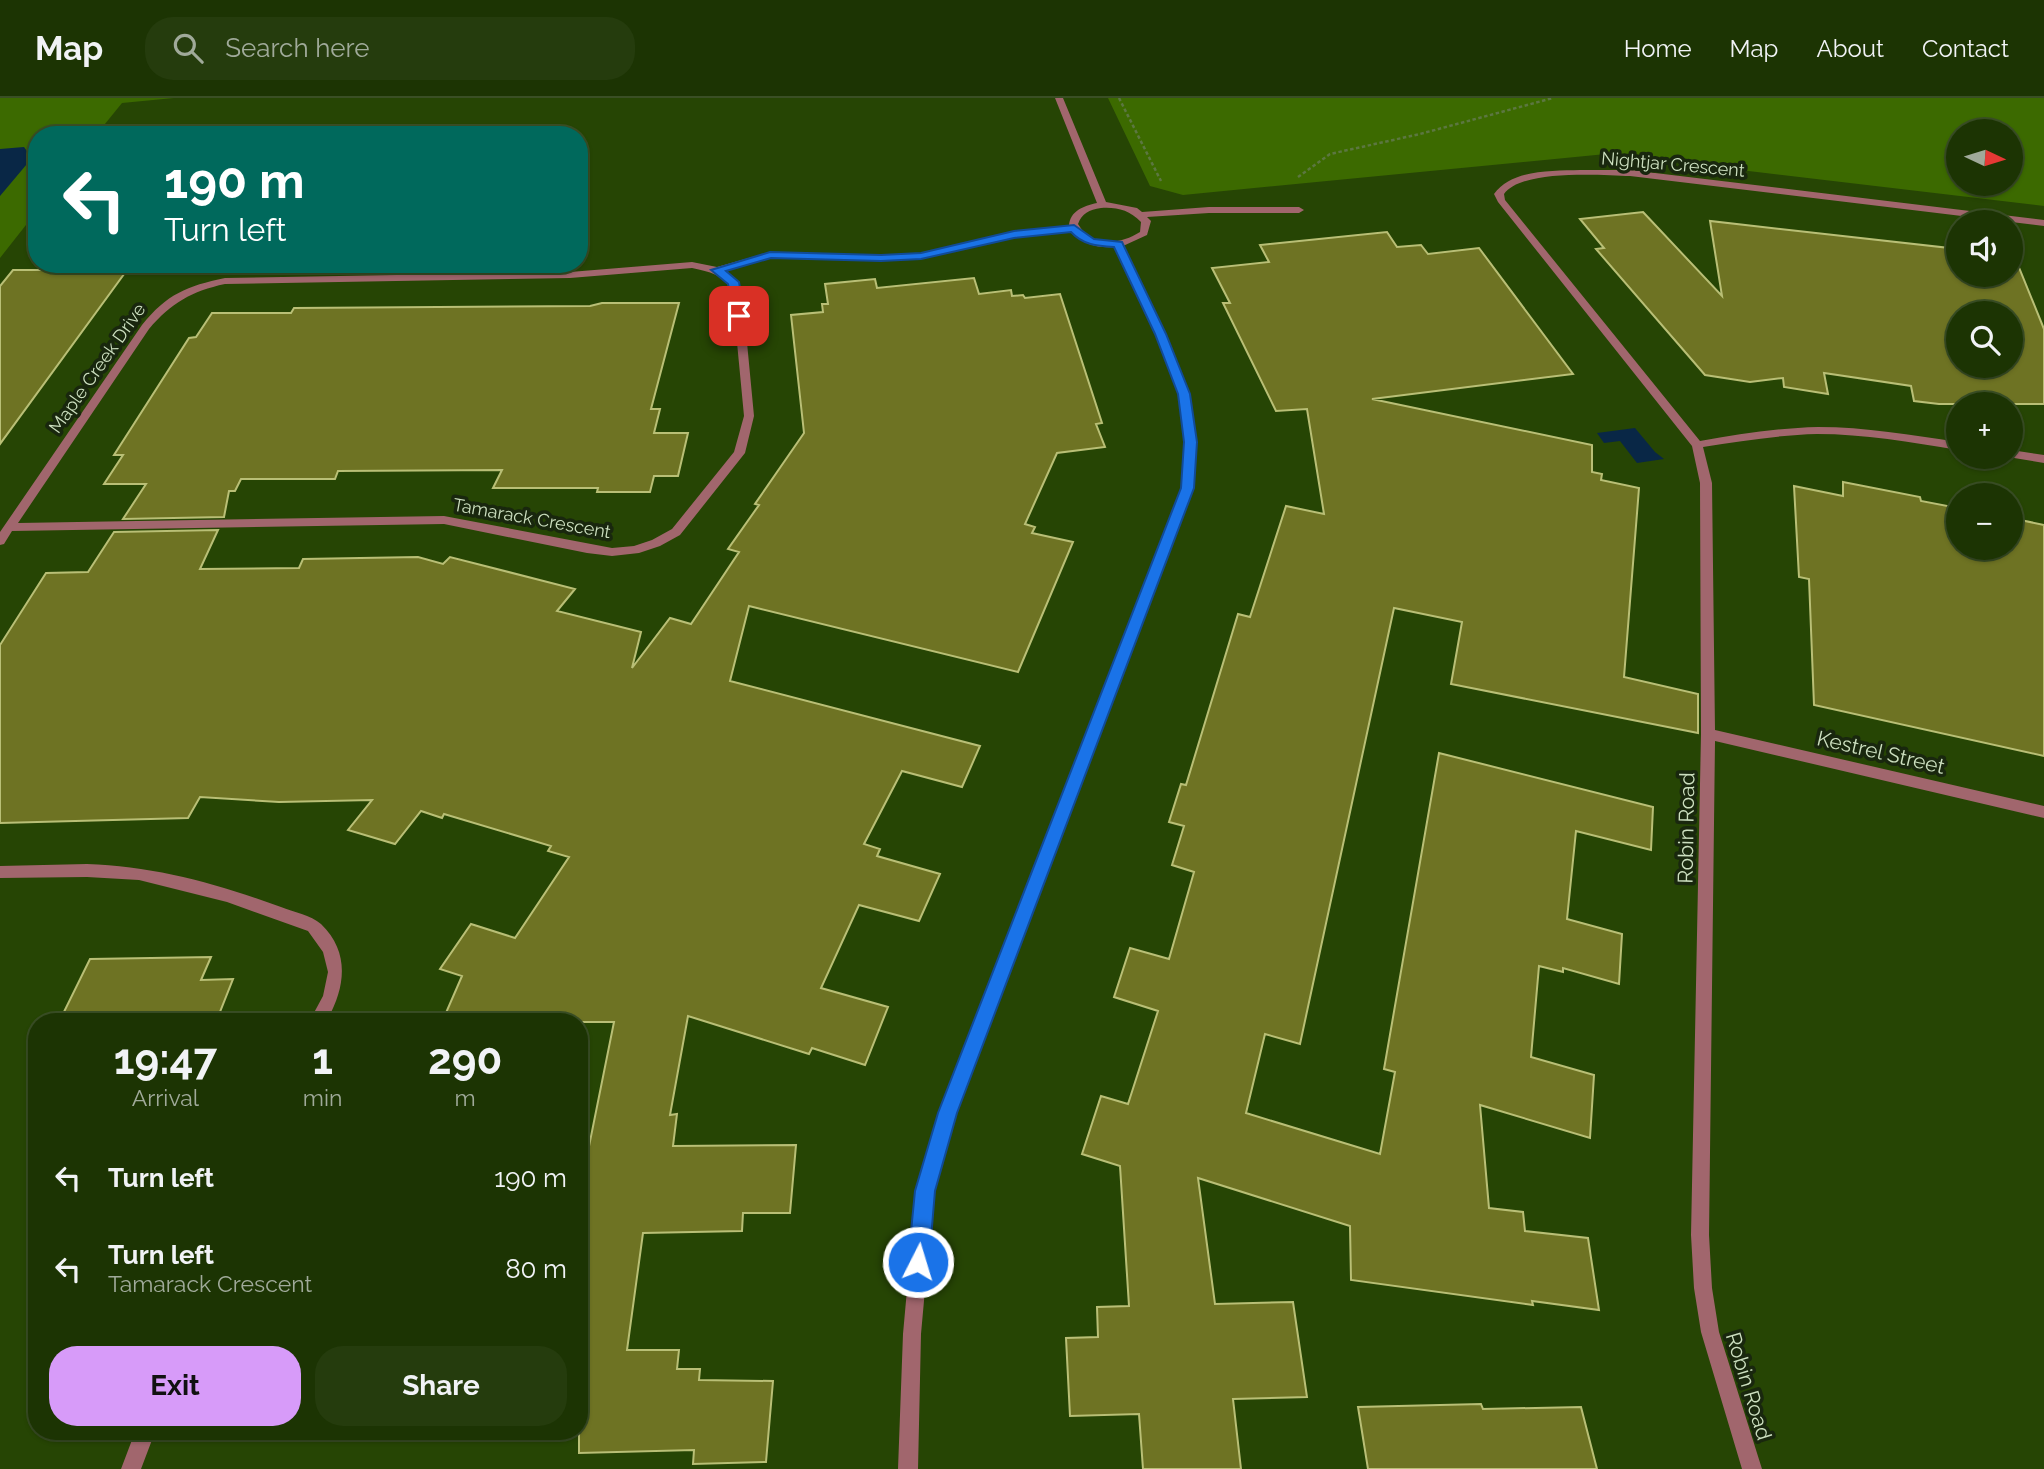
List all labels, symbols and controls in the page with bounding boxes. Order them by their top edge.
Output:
search box [145,17,635,80]
text: Map [35,29,103,68]
icon: search [169,29,207,67]
text: Search here [225,33,370,63]
text: Home [1624,34,1692,63]
text: Map [1730,34,1778,63]
text: About [1816,34,1884,63]
text: Contact [1922,34,2009,63]
north arrow [1946,119,2023,196]
map controls [1946,119,2023,560]
street label: Nightjar Crescent [1600,147,1746,181]
text: 190 m [164,152,305,209]
icon: left [49,154,140,245]
button: sound [1946,210,2023,287]
text: Turn left [164,211,286,248]
pin [709,286,769,346]
icon: arrive [720,297,758,335]
street label: Maple Creek Drive [44,299,150,437]
button: search [1946,301,2023,378]
button: + [1946,392,2023,469]
button: − [1946,483,2023,560]
street label: Tamarack Crescent [451,494,613,542]
street label: Kestrel Street [1815,725,1947,779]
street label: Robin Road [1673,772,1699,884]
text: 19:47 [114,1035,217,1084]
text: 1 [312,1035,333,1084]
text: 290 [428,1035,502,1084]
text: Arrival [132,1084,199,1111]
text: min [303,1084,342,1111]
text: m [455,1084,476,1111]
icon: left [49,1159,87,1197]
text: Turn left [108,1163,214,1193]
text: 190 m [494,1163,567,1193]
position arrow [881,1225,955,1299]
text: Turn left [108,1240,214,1270]
icon: left [49,1250,87,1288]
text: 80 m [505,1254,567,1284]
text: Tamarack Crescent [108,1270,312,1297]
street label: Robin Road [1721,1329,1777,1443]
button: Exit [49,1346,301,1426]
button: Share [315,1346,567,1426]

